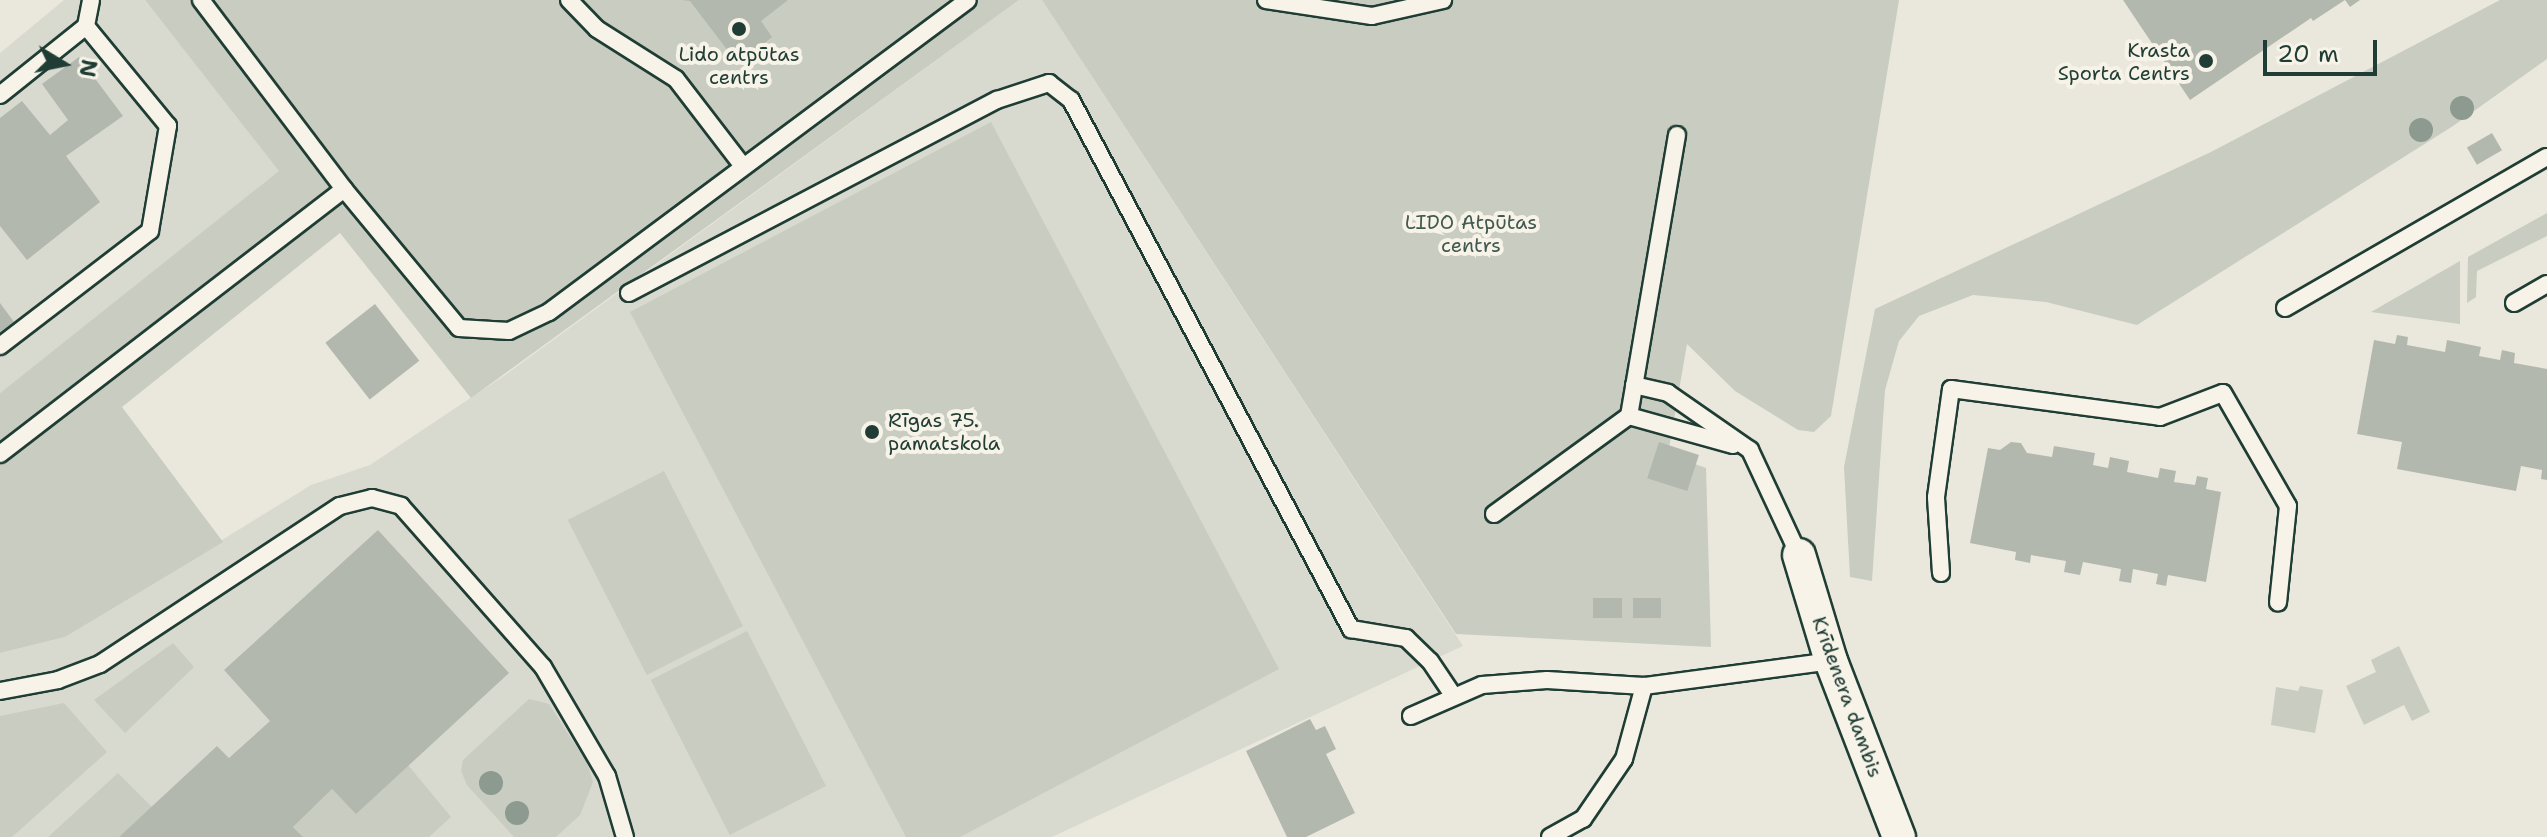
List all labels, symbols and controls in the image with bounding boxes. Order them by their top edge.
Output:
marker: Lido atpūtas centrs [730,20,748,38]
north arrow [24,24,104,104]
scale bar [2267,24,2381,74]
place label: Krasta Sporta Centrs [2058,38,2190,85]
text: 20 m [2277,38,2339,70]
place label: Lido atpūtas centrs [678,42,800,89]
marker: Krasta Sporta Centrs [2197,52,2215,70]
text: N [72,57,104,79]
park label: LIDO Atpūtas centrs [1405,210,1537,257]
place label: Rīgas 75. pamatskola [888,408,1000,455]
marker: Rīgas 75. pamatskola [863,423,881,441]
street label: Krīdenera dambis [1807,613,1887,781]

